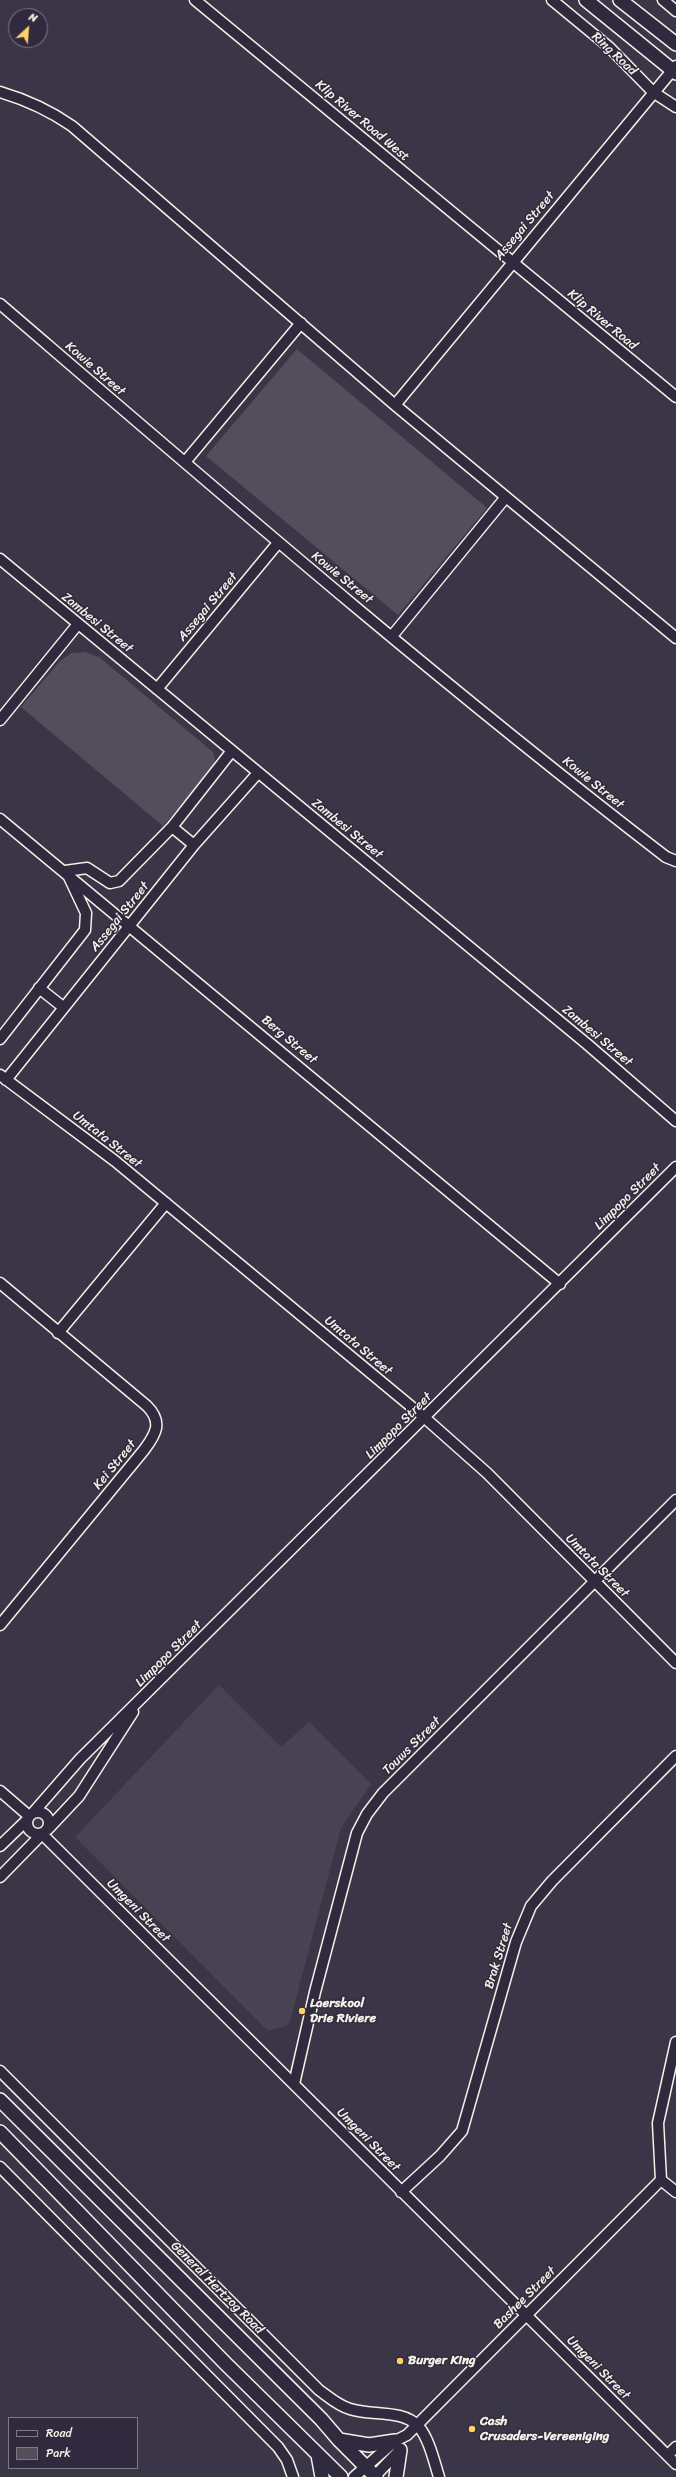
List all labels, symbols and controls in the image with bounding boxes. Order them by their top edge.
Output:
text: N [25,7,41,28]
north arrow [8,8,48,48]
street label: Ring Road [588,29,640,79]
street label: Klip River Road West [312,77,412,165]
street label: Assegai Street [492,188,558,264]
street label: Klip River Road [564,286,640,354]
street label: Kowie Street [62,339,128,399]
street label: Kowie Street [308,548,376,608]
street label: Assegai Street [175,569,241,645]
street label: Zambesi Street [58,589,136,657]
street label: Kowie Street [559,753,627,813]
street label: Zambesi Street [308,795,386,863]
street label: Assegai Street [87,879,153,955]
street label: Zambesi Street [559,1002,635,1070]
street label: Berg Street [258,1012,320,1068]
street label: Umtata Street [69,1108,145,1172]
street label: Limpopo Street [592,1161,664,1233]
street label: Umtata Street [321,1313,395,1379]
street label: Limpopo Street [363,1390,435,1462]
street label: Kei Street [90,1437,140,1493]
street label: Umtata Street [562,1531,632,1601]
street label: Limpopo Street [133,1618,205,1690]
street label: Touws Street [380,1714,444,1778]
street label: Umgeni Street [103,1876,173,1946]
street label: Brak Street [482,1921,516,1991]
place label: Laerskool Drie Riviere [310,1996,376,2027]
marker: Laerskool Drie Riviere [297,2006,307,2016]
street label: Umgeni Street [333,2105,403,2175]
street label: General Hertzog Road [167,2238,267,2338]
street label: Bashee Street [491,2264,559,2332]
street label: Umgeni Street [563,2333,633,2403]
place label: Burger King [408,2353,476,2369]
marker: Burger King [395,2356,405,2366]
place label: Cash Crusaders-Vereeniging [480,2414,609,2445]
legend [8,2417,138,2469]
text: Road [46,2422,72,2444]
marker: Cash Crusaders-Vereeniging [467,2424,477,2434]
text: Park [46,2442,71,2464]

